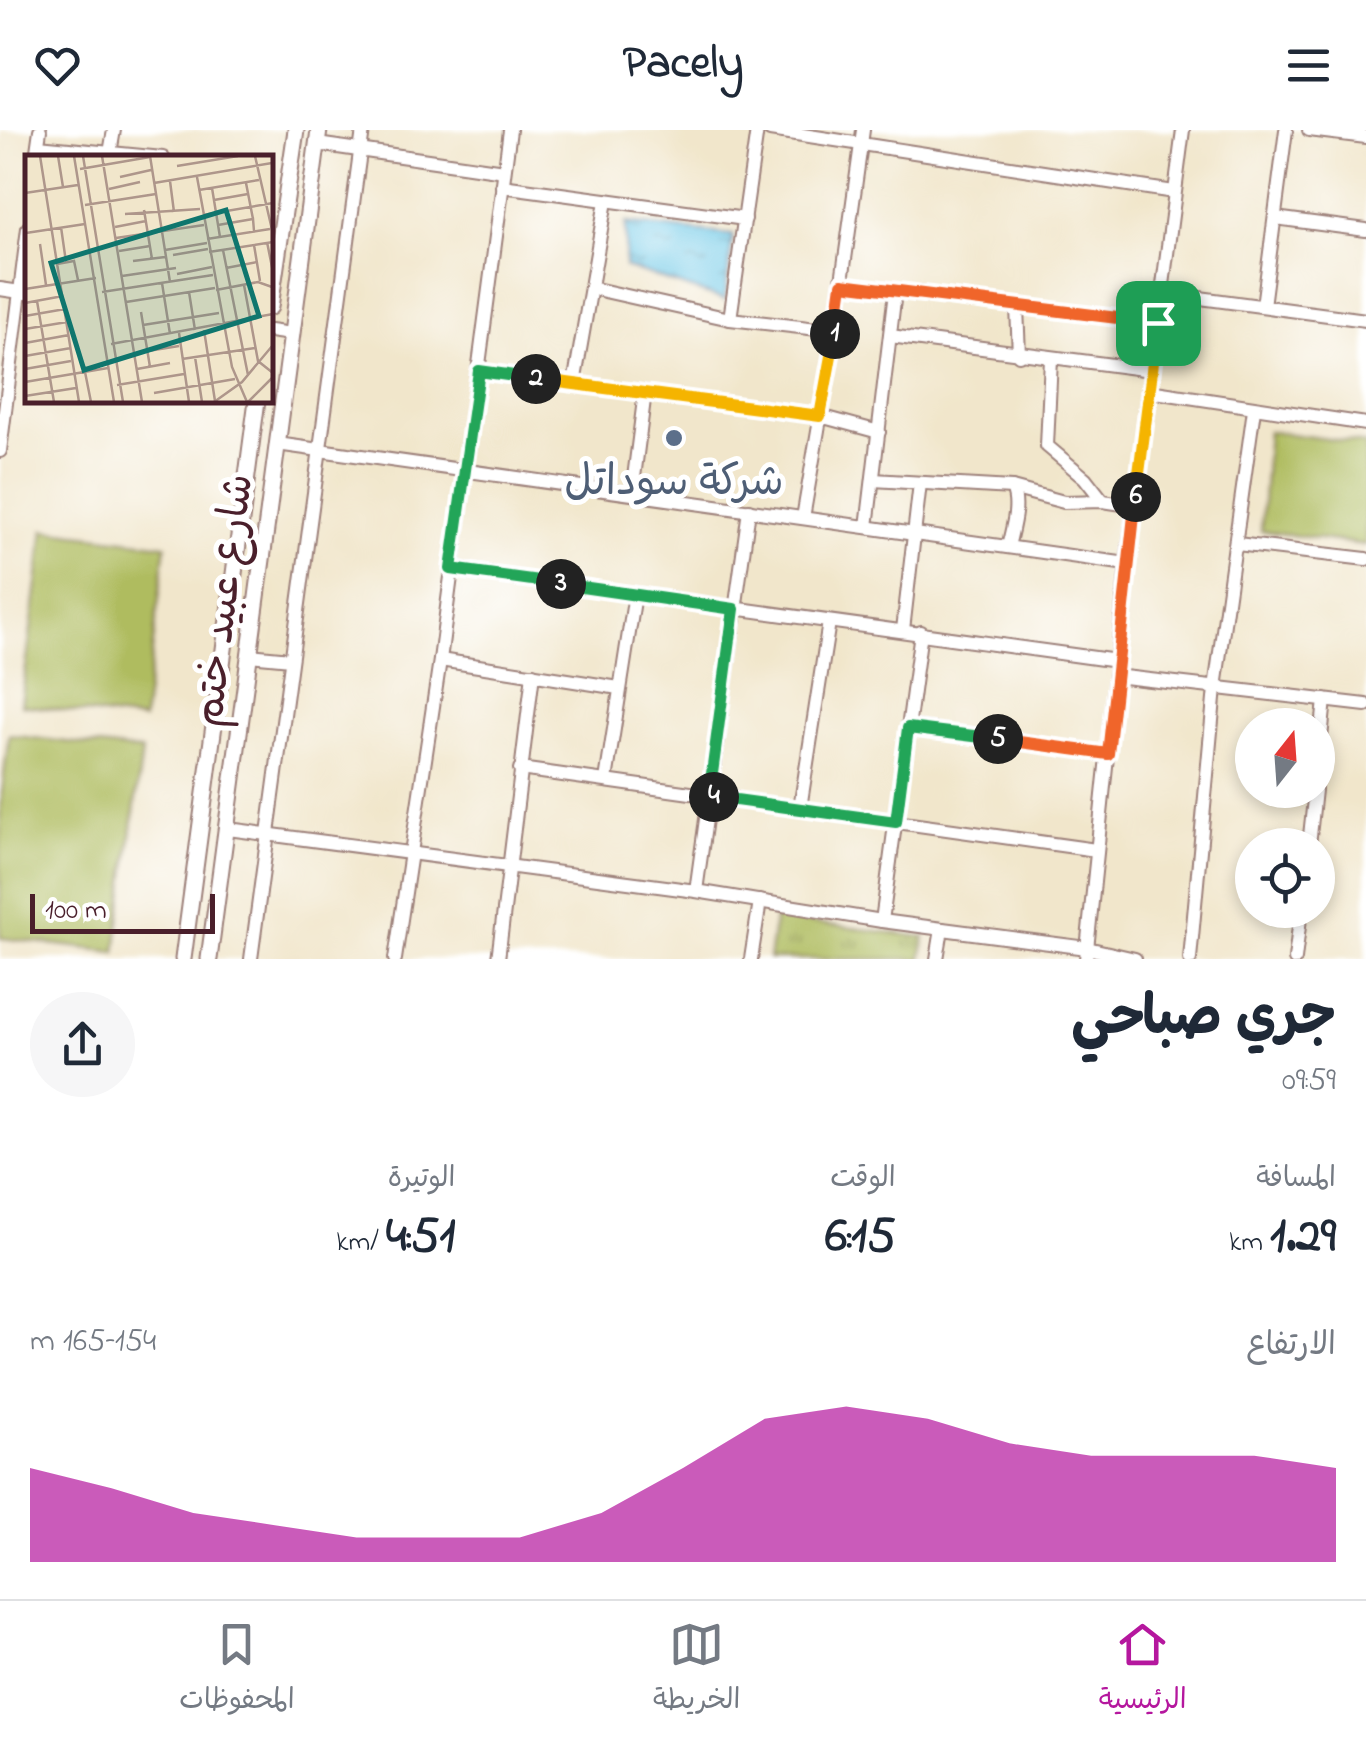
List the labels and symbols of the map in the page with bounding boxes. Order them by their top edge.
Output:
inset map [25,155,272,402]
pin [1116,281,1201,366]
pin: 1 [810,309,860,359]
pin: 2 [511,354,561,404]
marker: شركة سوداتل [663,427,685,449]
place label: شركة سوداتل [564,453,784,514]
street label: شارع عبيد ختم [180,470,271,731]
pin: 6 [1111,472,1161,522]
pin: 3 [536,559,586,609]
north arrow [1235,708,1335,808]
pin: 5 [973,714,1023,764]
pin: 4 [689,772,739,822]
scale bar [30,889,215,934]

